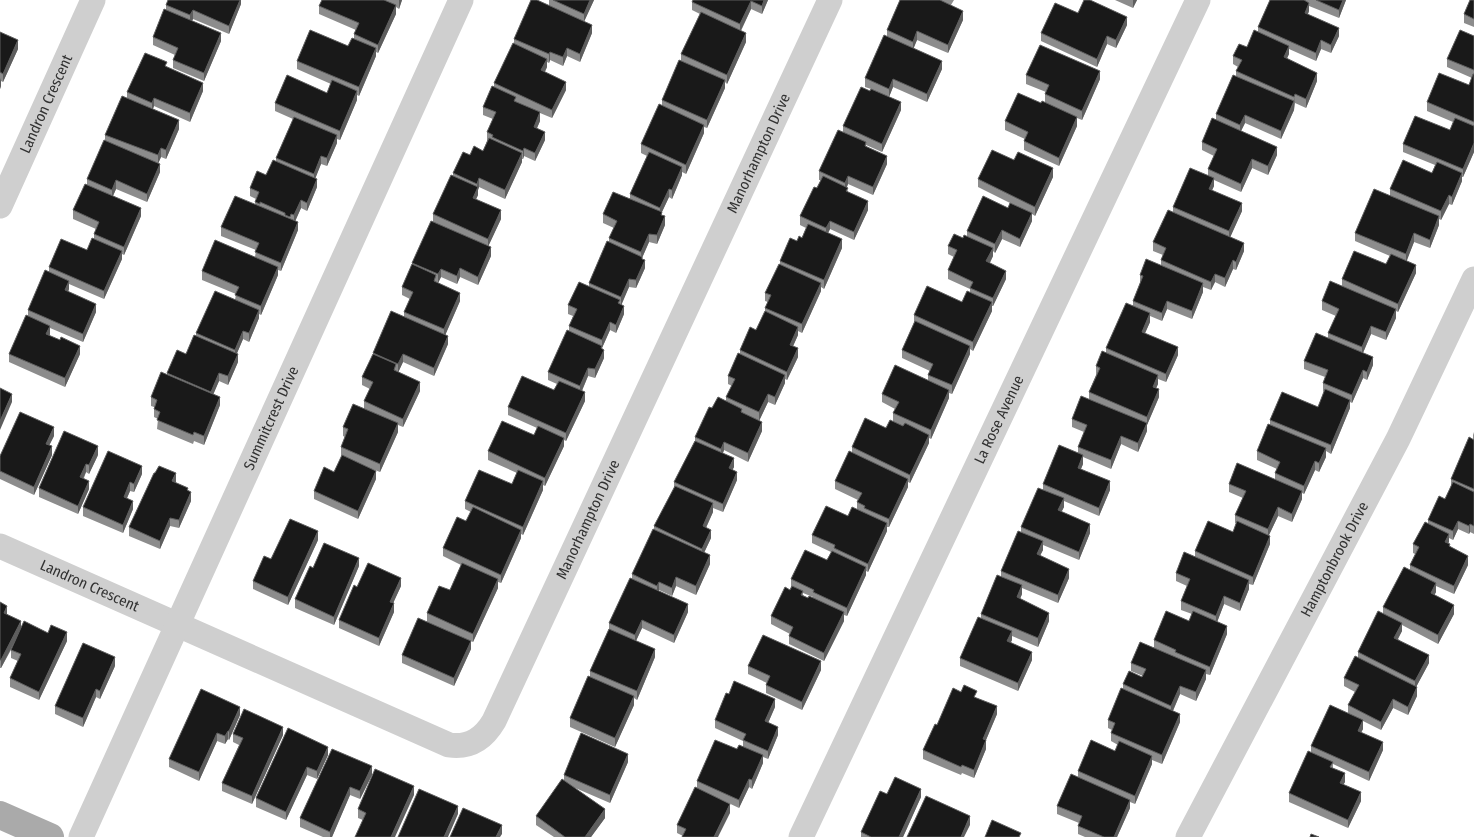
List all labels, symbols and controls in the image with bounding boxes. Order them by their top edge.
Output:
street label: Landron Crescent [16,52,76,156]
street label: Manorhampton Drive [723,91,794,216]
street label: Summitcrest Drive [240,363,303,473]
street label: La Rose Avenue [970,372,1028,467]
street label: Manorhampton Drive [552,457,623,582]
street label: Hamptonbrook Drive [1297,499,1372,620]
street label: Landron Crescent [37,556,142,616]

